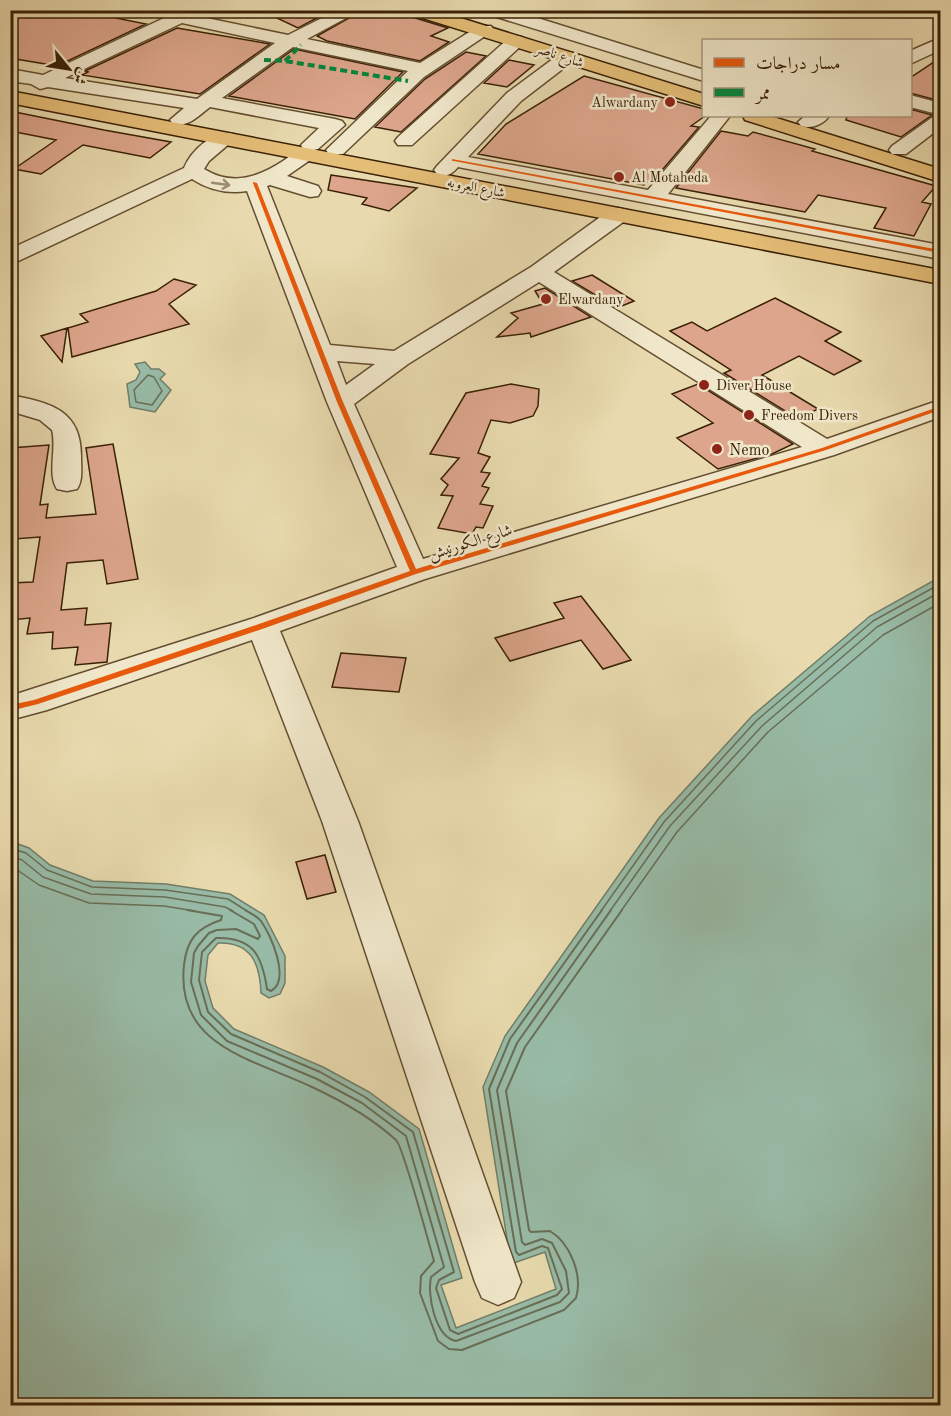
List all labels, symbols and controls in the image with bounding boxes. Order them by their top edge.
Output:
north arrow [39,39,99,99]
legend [702,39,912,117]
street label: شارع ناصر [531,41,585,74]
text: مسار دراجات [756,55,840,74]
text: ش [69,65,91,86]
text: ممر [754,85,770,105]
marker: Alwardany [663,95,677,109]
place label: Alwardany [591,96,659,110]
marker: Al Motaheda [612,170,626,184]
place label: Al Motaheda [631,171,708,185]
street label: شارع العروبه [445,176,506,204]
one-way arrow [210,179,230,190]
marker: Elwardany [539,292,553,306]
place label: Elwardany [558,293,624,307]
marker: Diver House [697,378,711,392]
place label: Diver House [716,379,792,393]
marker: Freedom Divers [742,408,756,422]
place label: Freedom Divers [761,409,858,423]
marker: Nemo [710,442,724,456]
place label: Nemo [729,443,769,459]
street label: شارع الكورنيش [426,521,516,567]

